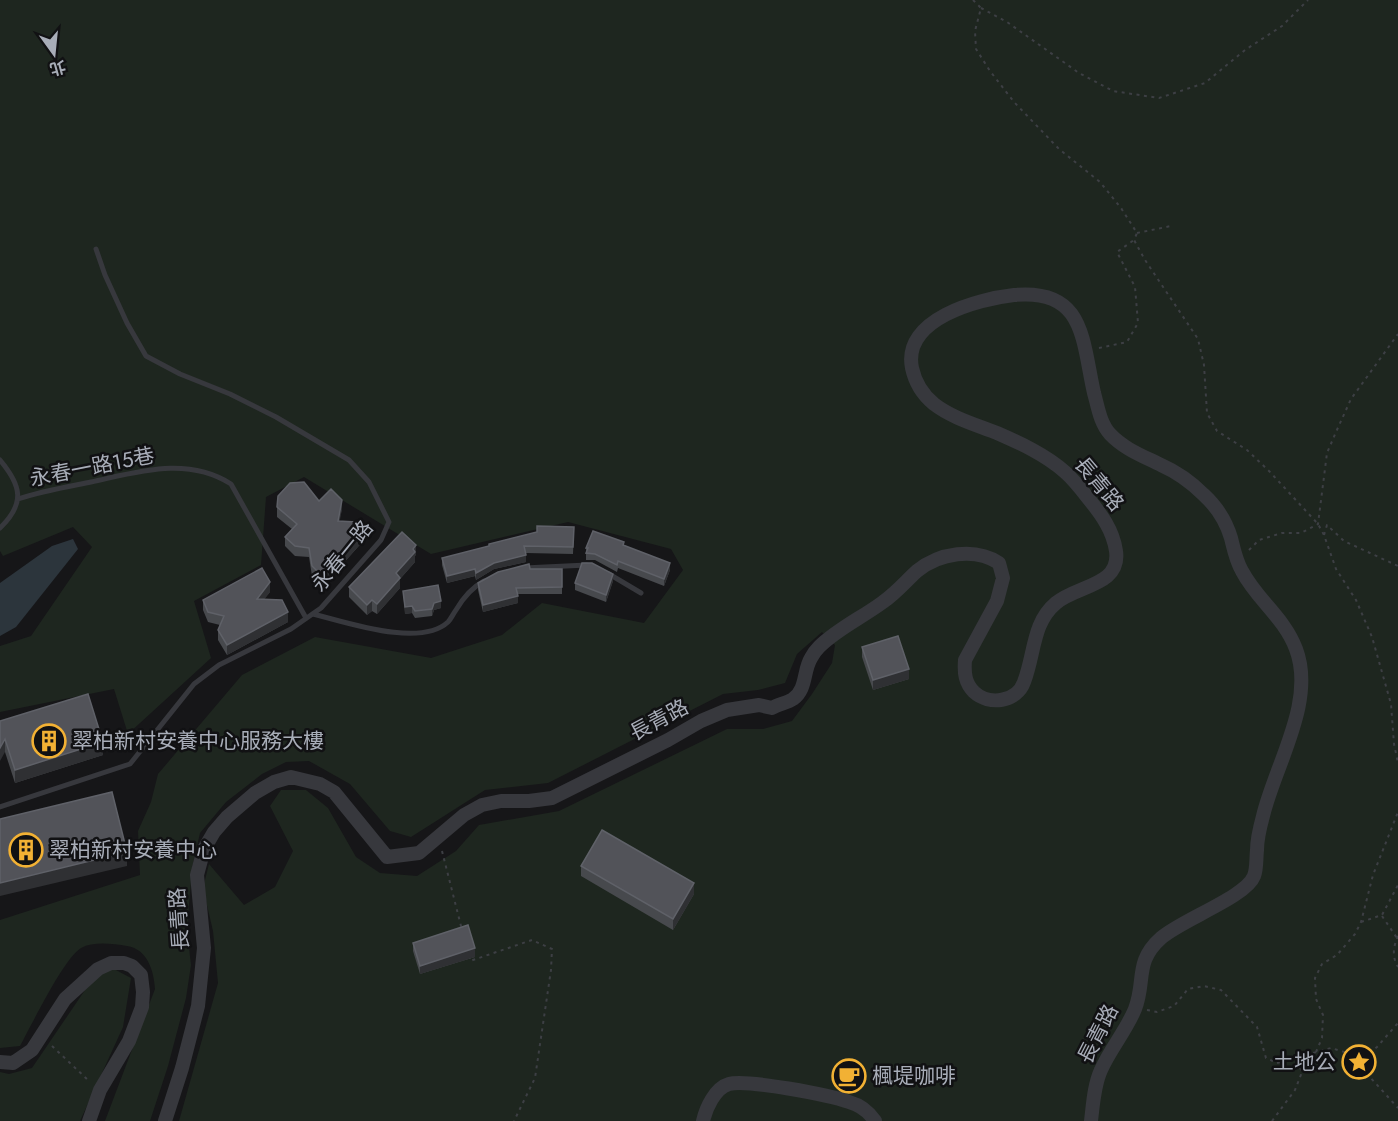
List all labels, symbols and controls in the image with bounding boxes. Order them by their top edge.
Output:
north arrow [24,24,84,84]
text: 北 [47,55,68,81]
street label: 永春一路15巷 [27,440,157,494]
street label: 長青路 [1067,450,1131,518]
street label: 永春一路 [304,514,380,598]
street label: 長青路 [624,692,694,748]
building icon: 翠柏新村安養中心服務大樓 [31,723,67,759]
place label: 翠柏新村安養中心服務大樓 [72,726,324,756]
building icon: 翠柏新村安養中心 [8,832,44,868]
place label: 翠柏新村安養中心 [49,835,217,865]
street label: 長青路 [162,887,196,951]
street label: 長青路 [1070,999,1126,1069]
place icon: 土地公 [1341,1044,1377,1080]
place label: 土地公 [1273,1047,1336,1077]
cafe icon: 楓堤咖啡 [831,1058,867,1094]
place label: 楓堤咖啡 [872,1061,956,1091]

